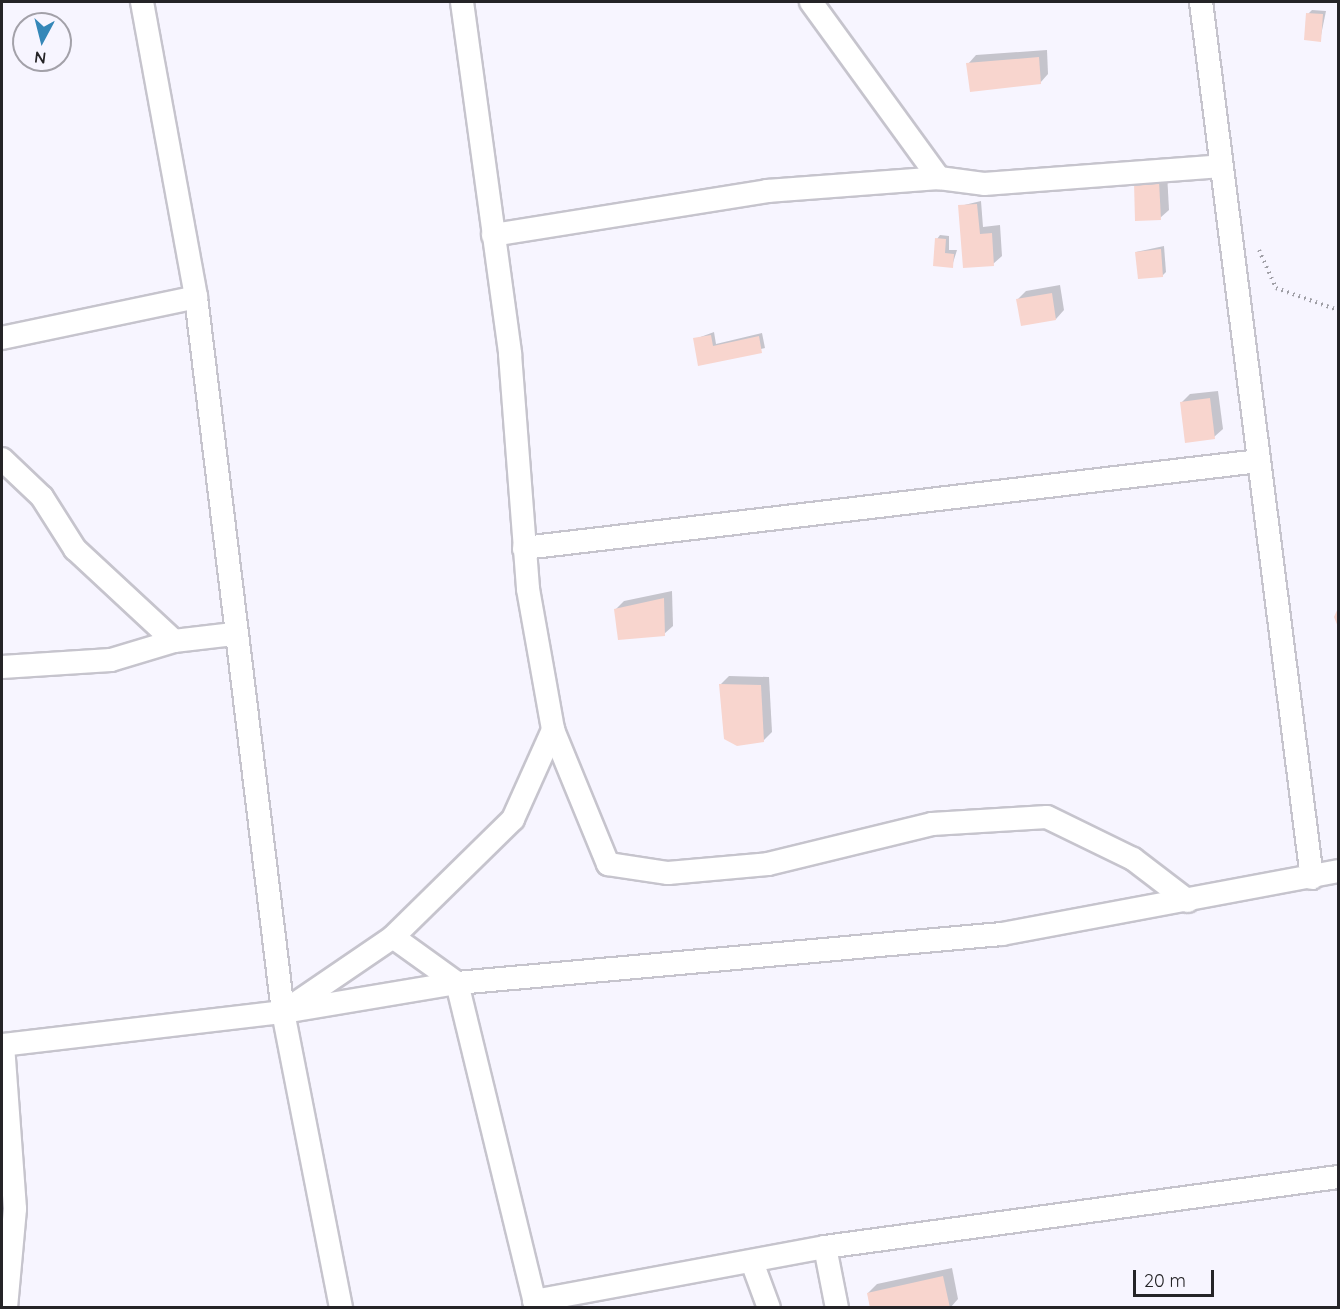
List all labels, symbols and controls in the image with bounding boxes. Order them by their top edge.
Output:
north arrow [12,12,72,72]
text: N [33,47,47,69]
scale bar [1136,1258,1217,1296]
text: 20 m [1144,1269,1186,1292]

